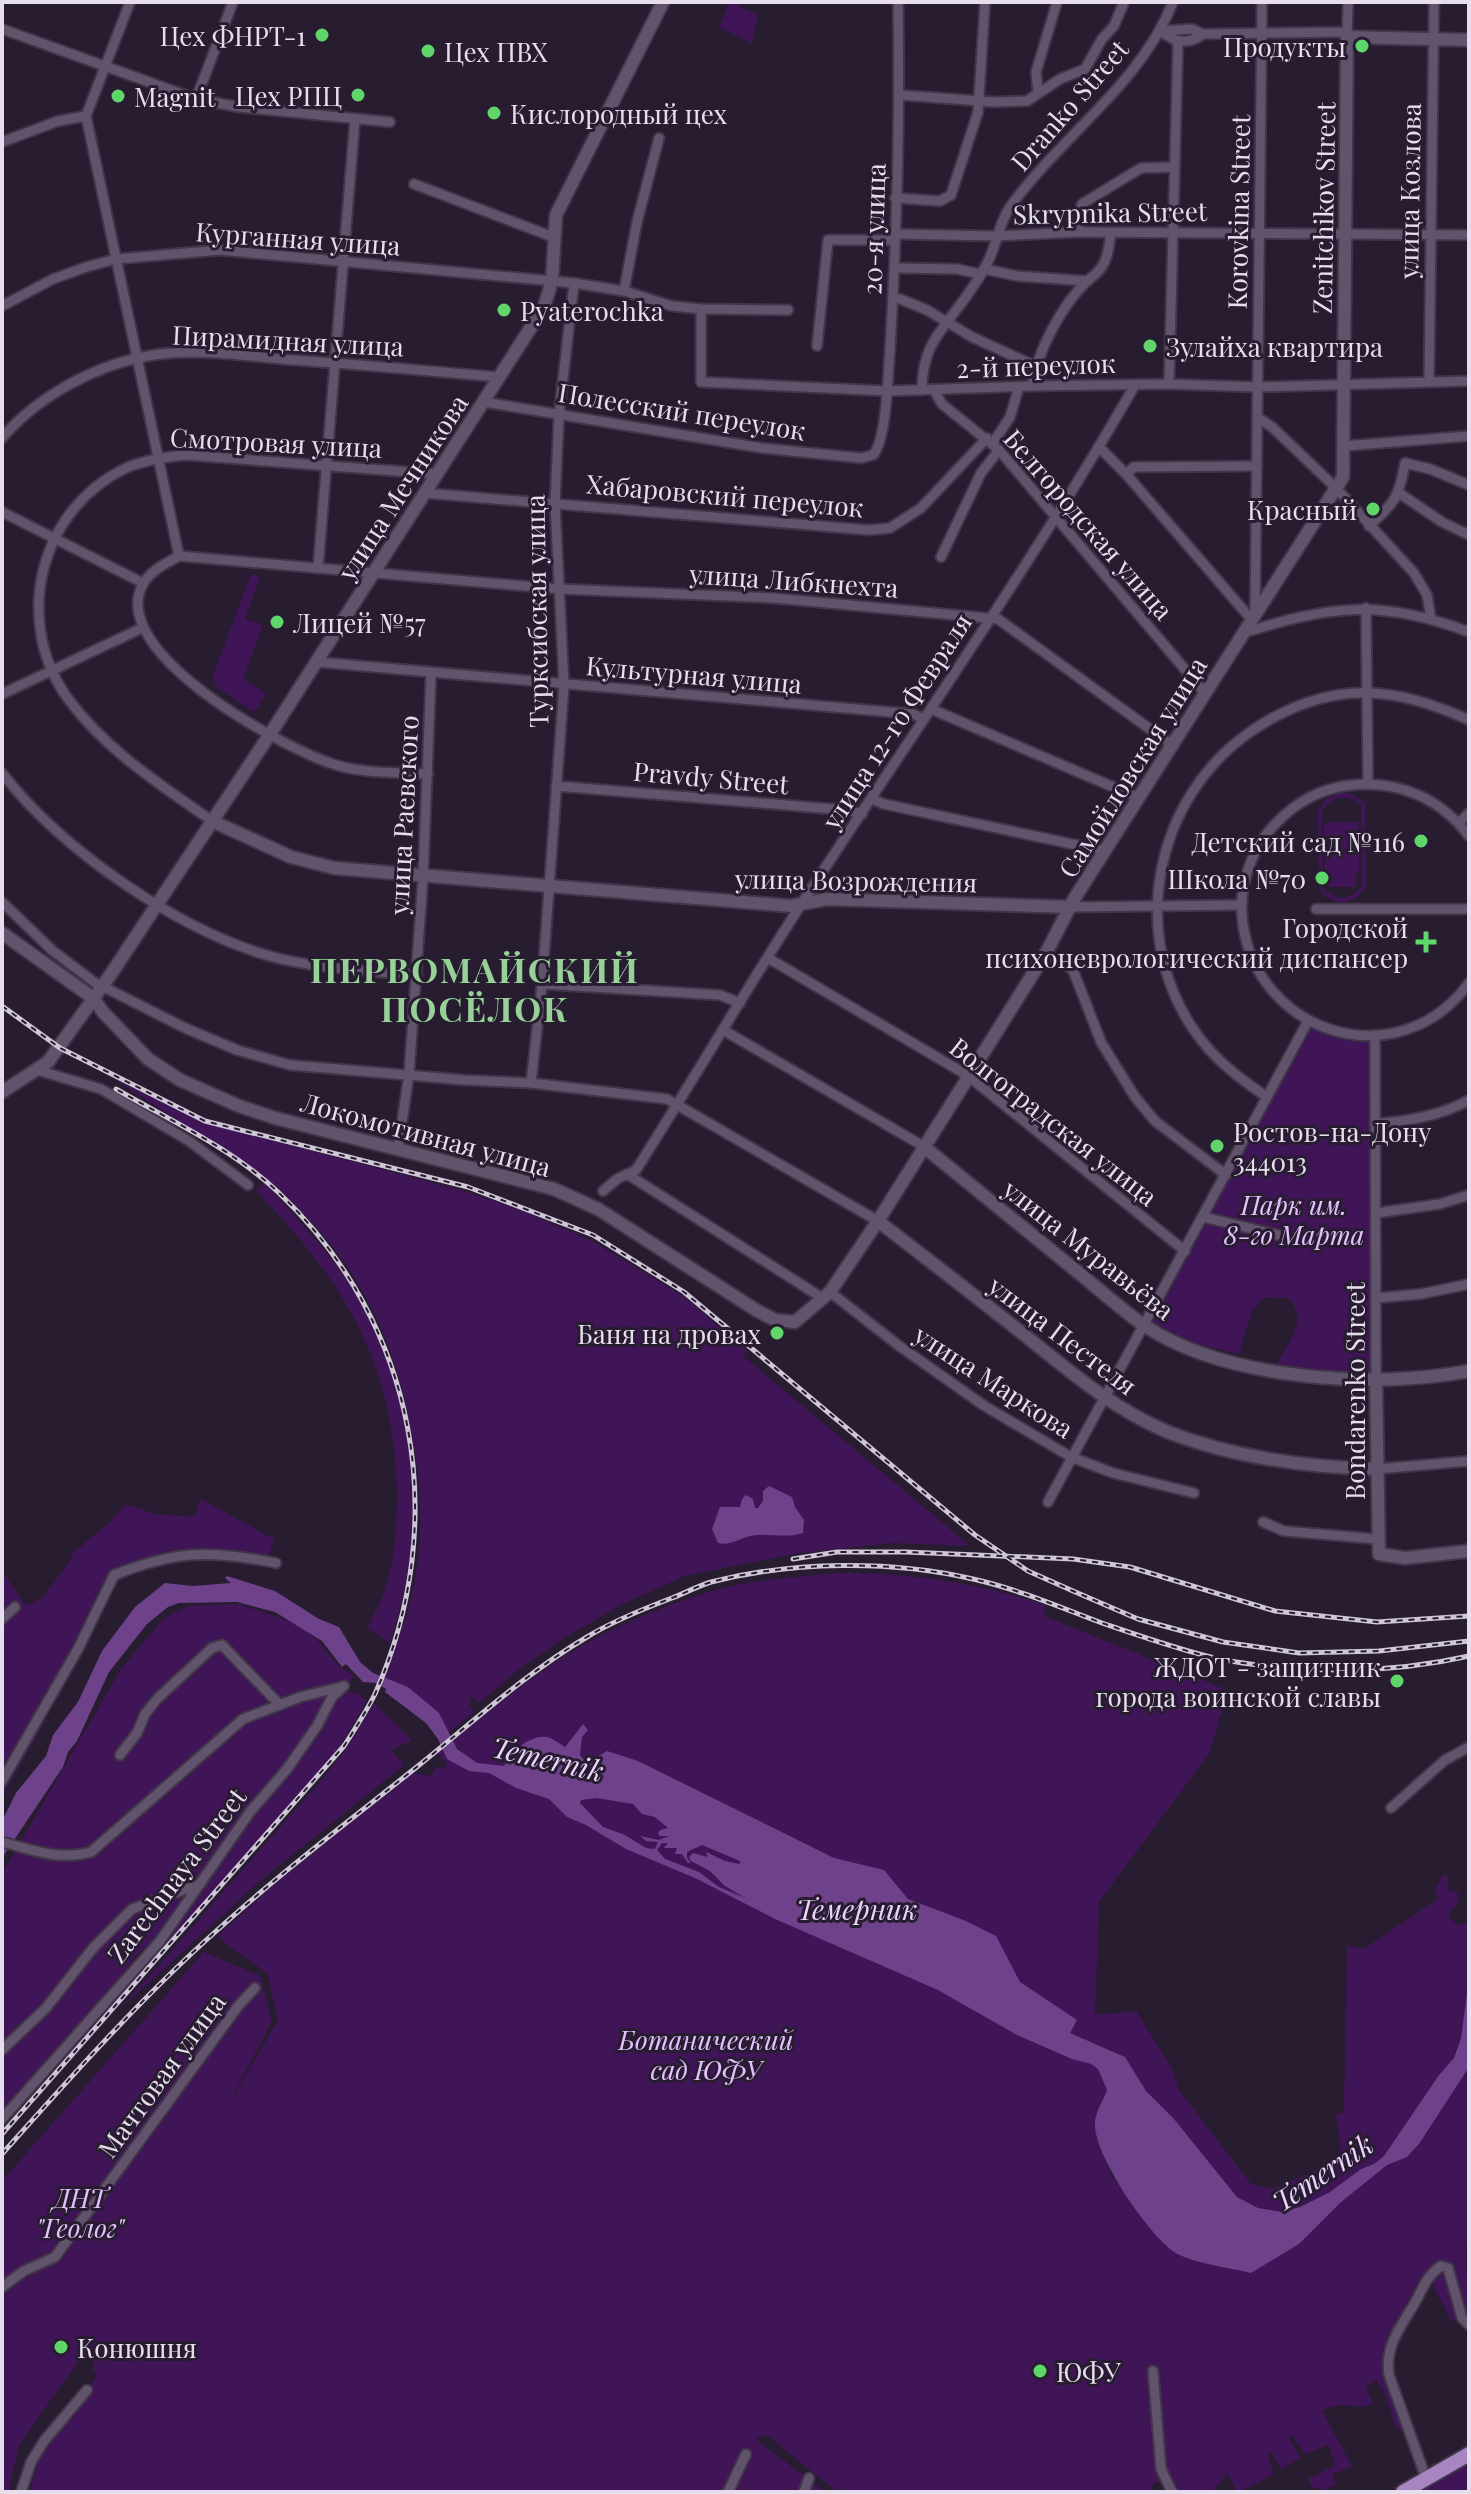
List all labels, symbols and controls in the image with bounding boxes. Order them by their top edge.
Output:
place label: Цех ФНРТ-1 [160,18,306,53]
marker: Цех ФНРТ-1 [313,26,331,44]
place label: Продукты [1223,29,1346,64]
street label: Dranko Street [1002,31,1136,178]
place label: Цех ПВХ [444,34,548,69]
marker: Продукты [1353,37,1371,55]
marker: Цех ПВХ [419,42,437,60]
place label: Цех РПЦ [235,78,342,113]
place label: Magnit [134,79,216,114]
marker: Цех РПЦ [349,86,367,104]
marker: Magnit [109,87,127,105]
place label: Кислородный цех [510,96,727,131]
street label: Zenitchikov Street [1304,101,1342,314]
street label: улица Козлова [1390,103,1428,280]
marker: Кислородный цех [485,104,503,122]
street label: Korovkina Street [1219,114,1257,310]
street label: 20-я улица [853,163,893,295]
street label: Skrypnika Street [1013,193,1208,231]
street label: Курганная улица [194,213,402,263]
place label: Pyaterochka [520,293,664,328]
marker: Pyaterochka [495,301,513,319]
street label: Пирамидная улица [171,316,405,364]
place label: Зулайха квартира [1166,329,1383,364]
marker: Зулайха квартира [1141,337,1159,355]
street label: 2-й переулок [956,345,1116,385]
street label: Полесский переулок [556,374,808,448]
street label: улица Мечникова [328,387,475,587]
street label: Смотровая улица [169,419,383,465]
street label: Белгородская улица [997,421,1181,627]
street label: Хабаровский переулок [585,465,865,525]
place label: Красный [1247,492,1357,527]
street label: Турксибская улица [516,494,556,728]
marker: Красный [1364,500,1382,518]
street label: улица Либкнехта [687,555,900,605]
place label: Лицей №57 [292,605,426,640]
street label: улица 12-го Февраля [813,606,979,836]
marker: Лицей №57 [268,613,286,631]
street label: Культурная улица [585,647,803,701]
street label: Самойловская улица [1050,650,1214,884]
street label: улица Раевского [380,714,426,917]
street label: Pravdy Street [632,753,791,801]
place label: Детский сад №116 [1191,824,1405,859]
marker: Детский сад №116 [1412,832,1430,850]
street label: улица Возрождения [734,860,977,900]
place label: Школа №70 [1168,861,1306,896]
marker: Школа №70 [1313,869,1331,887]
place label: Городской психоневрологический диспансер [985,910,1408,975]
marker: Городской психоневрологический диспансер [1415,931,1437,953]
district label: ПЕРВОМАЙСКИЙ ПОСЁЛОК [310,946,640,1031]
street label: Волгоградская улица [943,1029,1165,1213]
street label: Локомотивная улица [296,1084,555,1184]
place label: Ростов-на-Дону 344013 [1233,1114,1431,1179]
marker: Ростов-на-Дону 344013 [1208,1137,1226,1155]
street label: улица Муравьёва [995,1171,1182,1327]
park label: Парк им. 8-го Марта [1224,1187,1364,1252]
street label: улица Пестеля [981,1267,1144,1402]
street label: Bondarenko Street [1337,1281,1372,1500]
place label: Баня на дровах [577,1316,761,1351]
street label: улица Маркова [907,1316,1080,1446]
marker: Баня на дровах [768,1324,786,1342]
place label: ЖДОТ - защитник города воинской славы [1095,1649,1381,1714]
marker: ЖДОТ - защитник города воинской славы [1388,1672,1406,1690]
water label: Temernik [488,1727,608,1789]
street label: Zarechnaya Street [99,1780,254,1970]
water label: Темерник [796,1890,918,1927]
street label: Мачтовая улица [89,1986,233,2164]
park label: Ботанический сад ЮФУ [618,2022,795,2087]
water label: Temernik [1264,2125,1380,2219]
park label: ДНТ "Геолог" [36,2180,125,2245]
place label: Конюшня [77,2330,197,2365]
marker: Конюшня [52,2338,70,2356]
place label: ЮФУ [1056,2354,1122,2389]
marker: ЮФУ [1031,2362,1049,2380]

